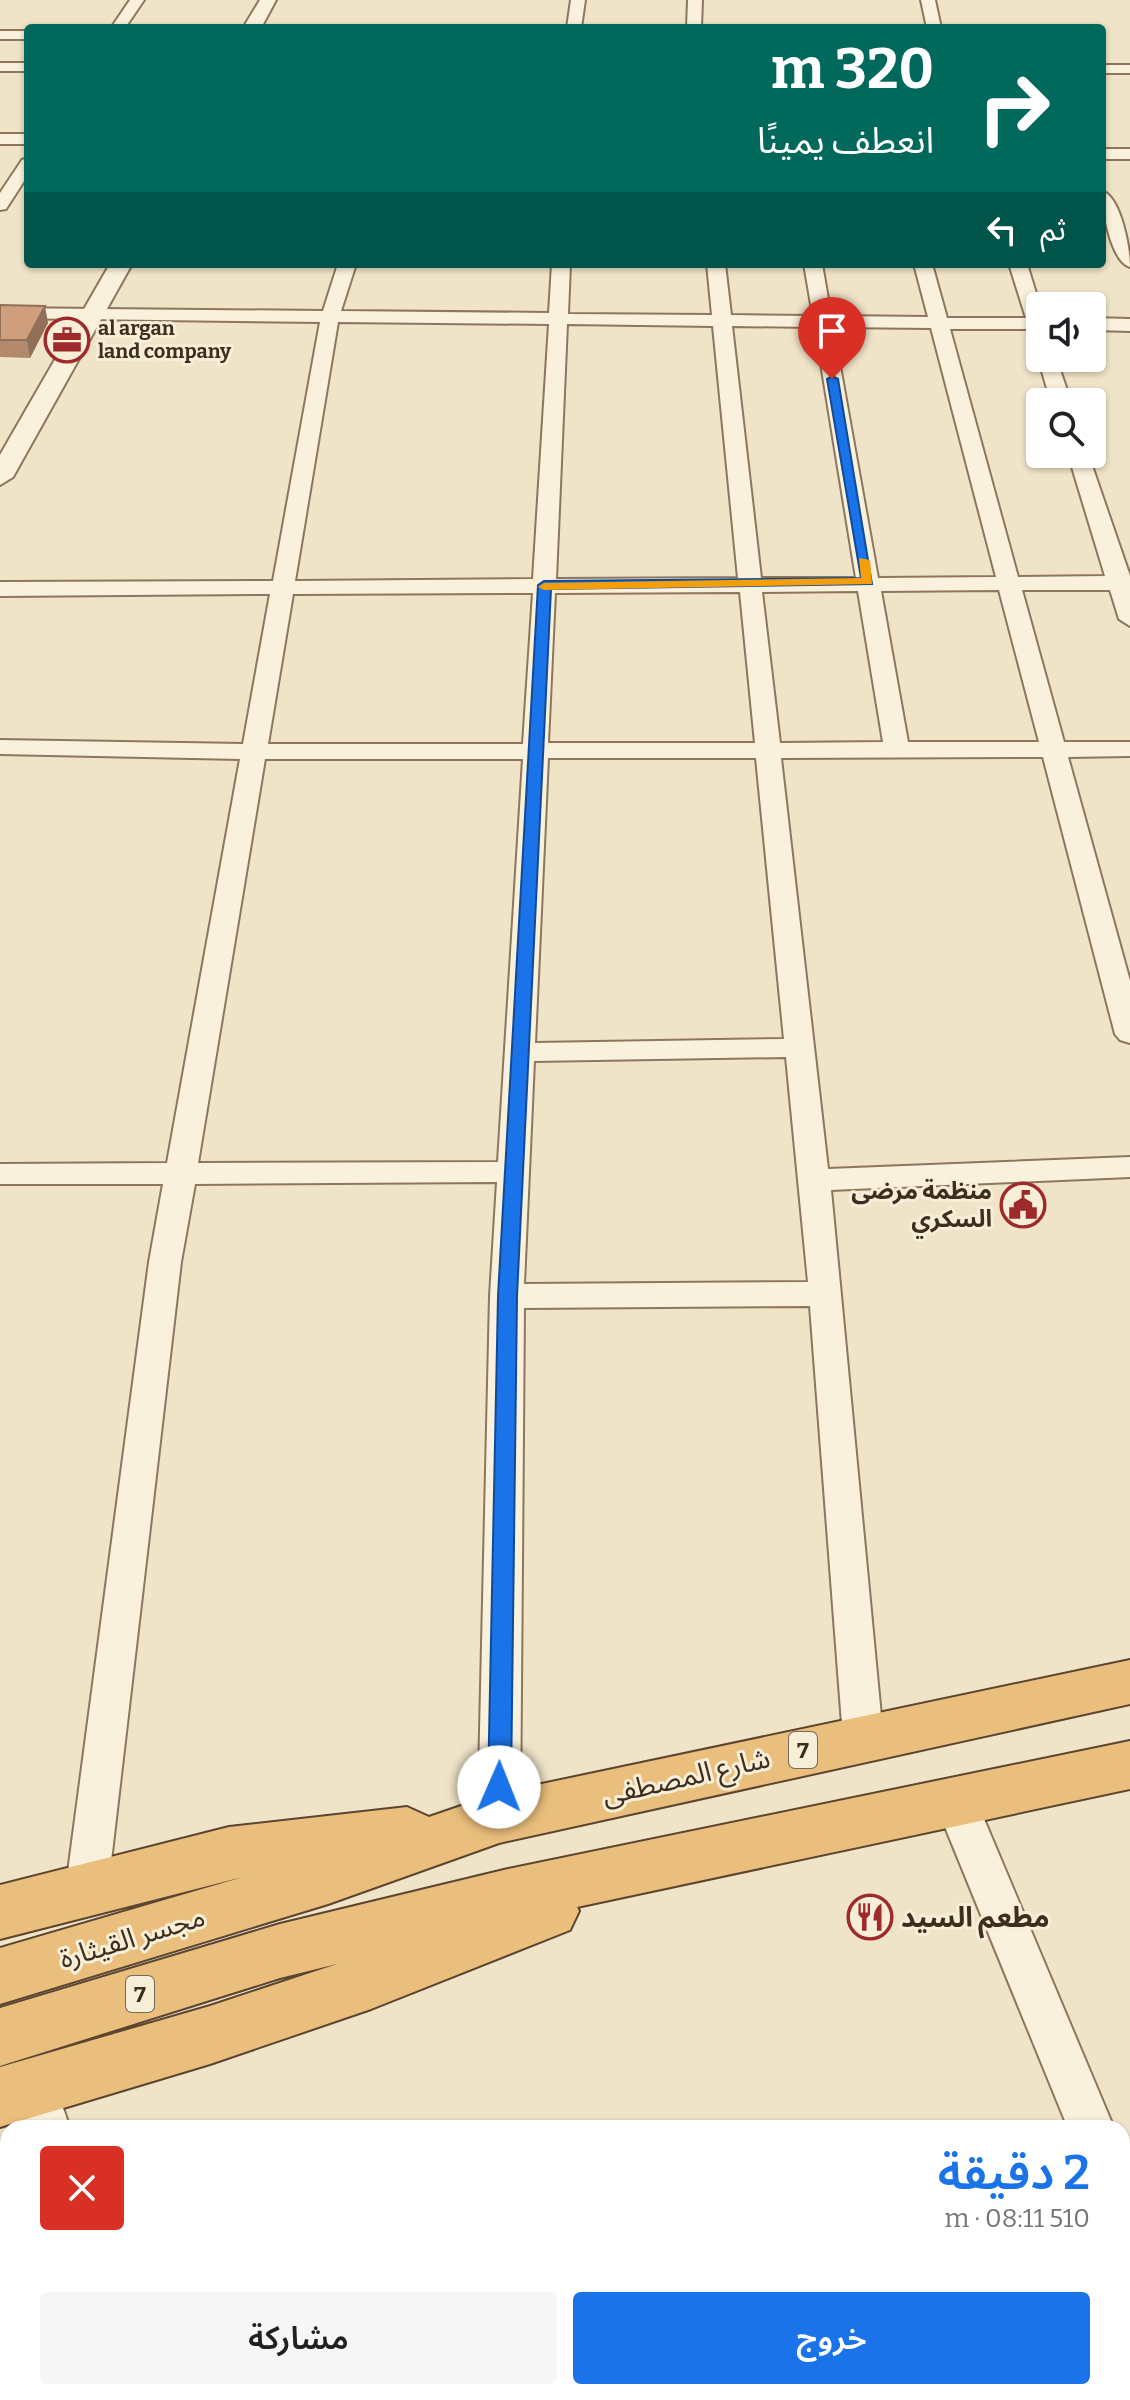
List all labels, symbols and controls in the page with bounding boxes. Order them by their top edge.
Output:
text: 320 m [771,36,934,103]
icon: right [962,56,1066,160]
text: انعطف يمينًا [757,119,934,163]
icon: left [980,208,1024,252]
text: ثم [1040,212,1066,248]
map controls [1026,292,1106,468]
button: sound [1026,292,1106,372]
pin [798,297,866,379]
icon: arrive [810,309,854,353]
office icon: al argan land company [43,316,91,364]
place label: al argan land company [98,316,232,363]
button: search [1026,388,1106,468]
place label: منظمة مرضى السكري [851,1177,992,1239]
public building icon: منظمة مرضى السكري [999,1181,1047,1229]
road number: 7 [789,1732,817,1768]
street label: شارع المصطفى [599,1741,774,1816]
position arrow [457,1745,541,1829]
restaurant icon: مطعم السيد [846,1893,894,1941]
street label: مجسر القيثارة [55,1900,209,1975]
place label: مطعم السيد [901,1901,1050,1939]
road number: 7 [126,1976,154,2012]
text: 2 دقيقة [938,2144,1090,2202]
button: close [40,2146,124,2230]
text: 510 m · 08:11 [944,2203,1090,2234]
button: مشاركة [40,2292,557,2384]
button: خروج [573,2292,1090,2384]

